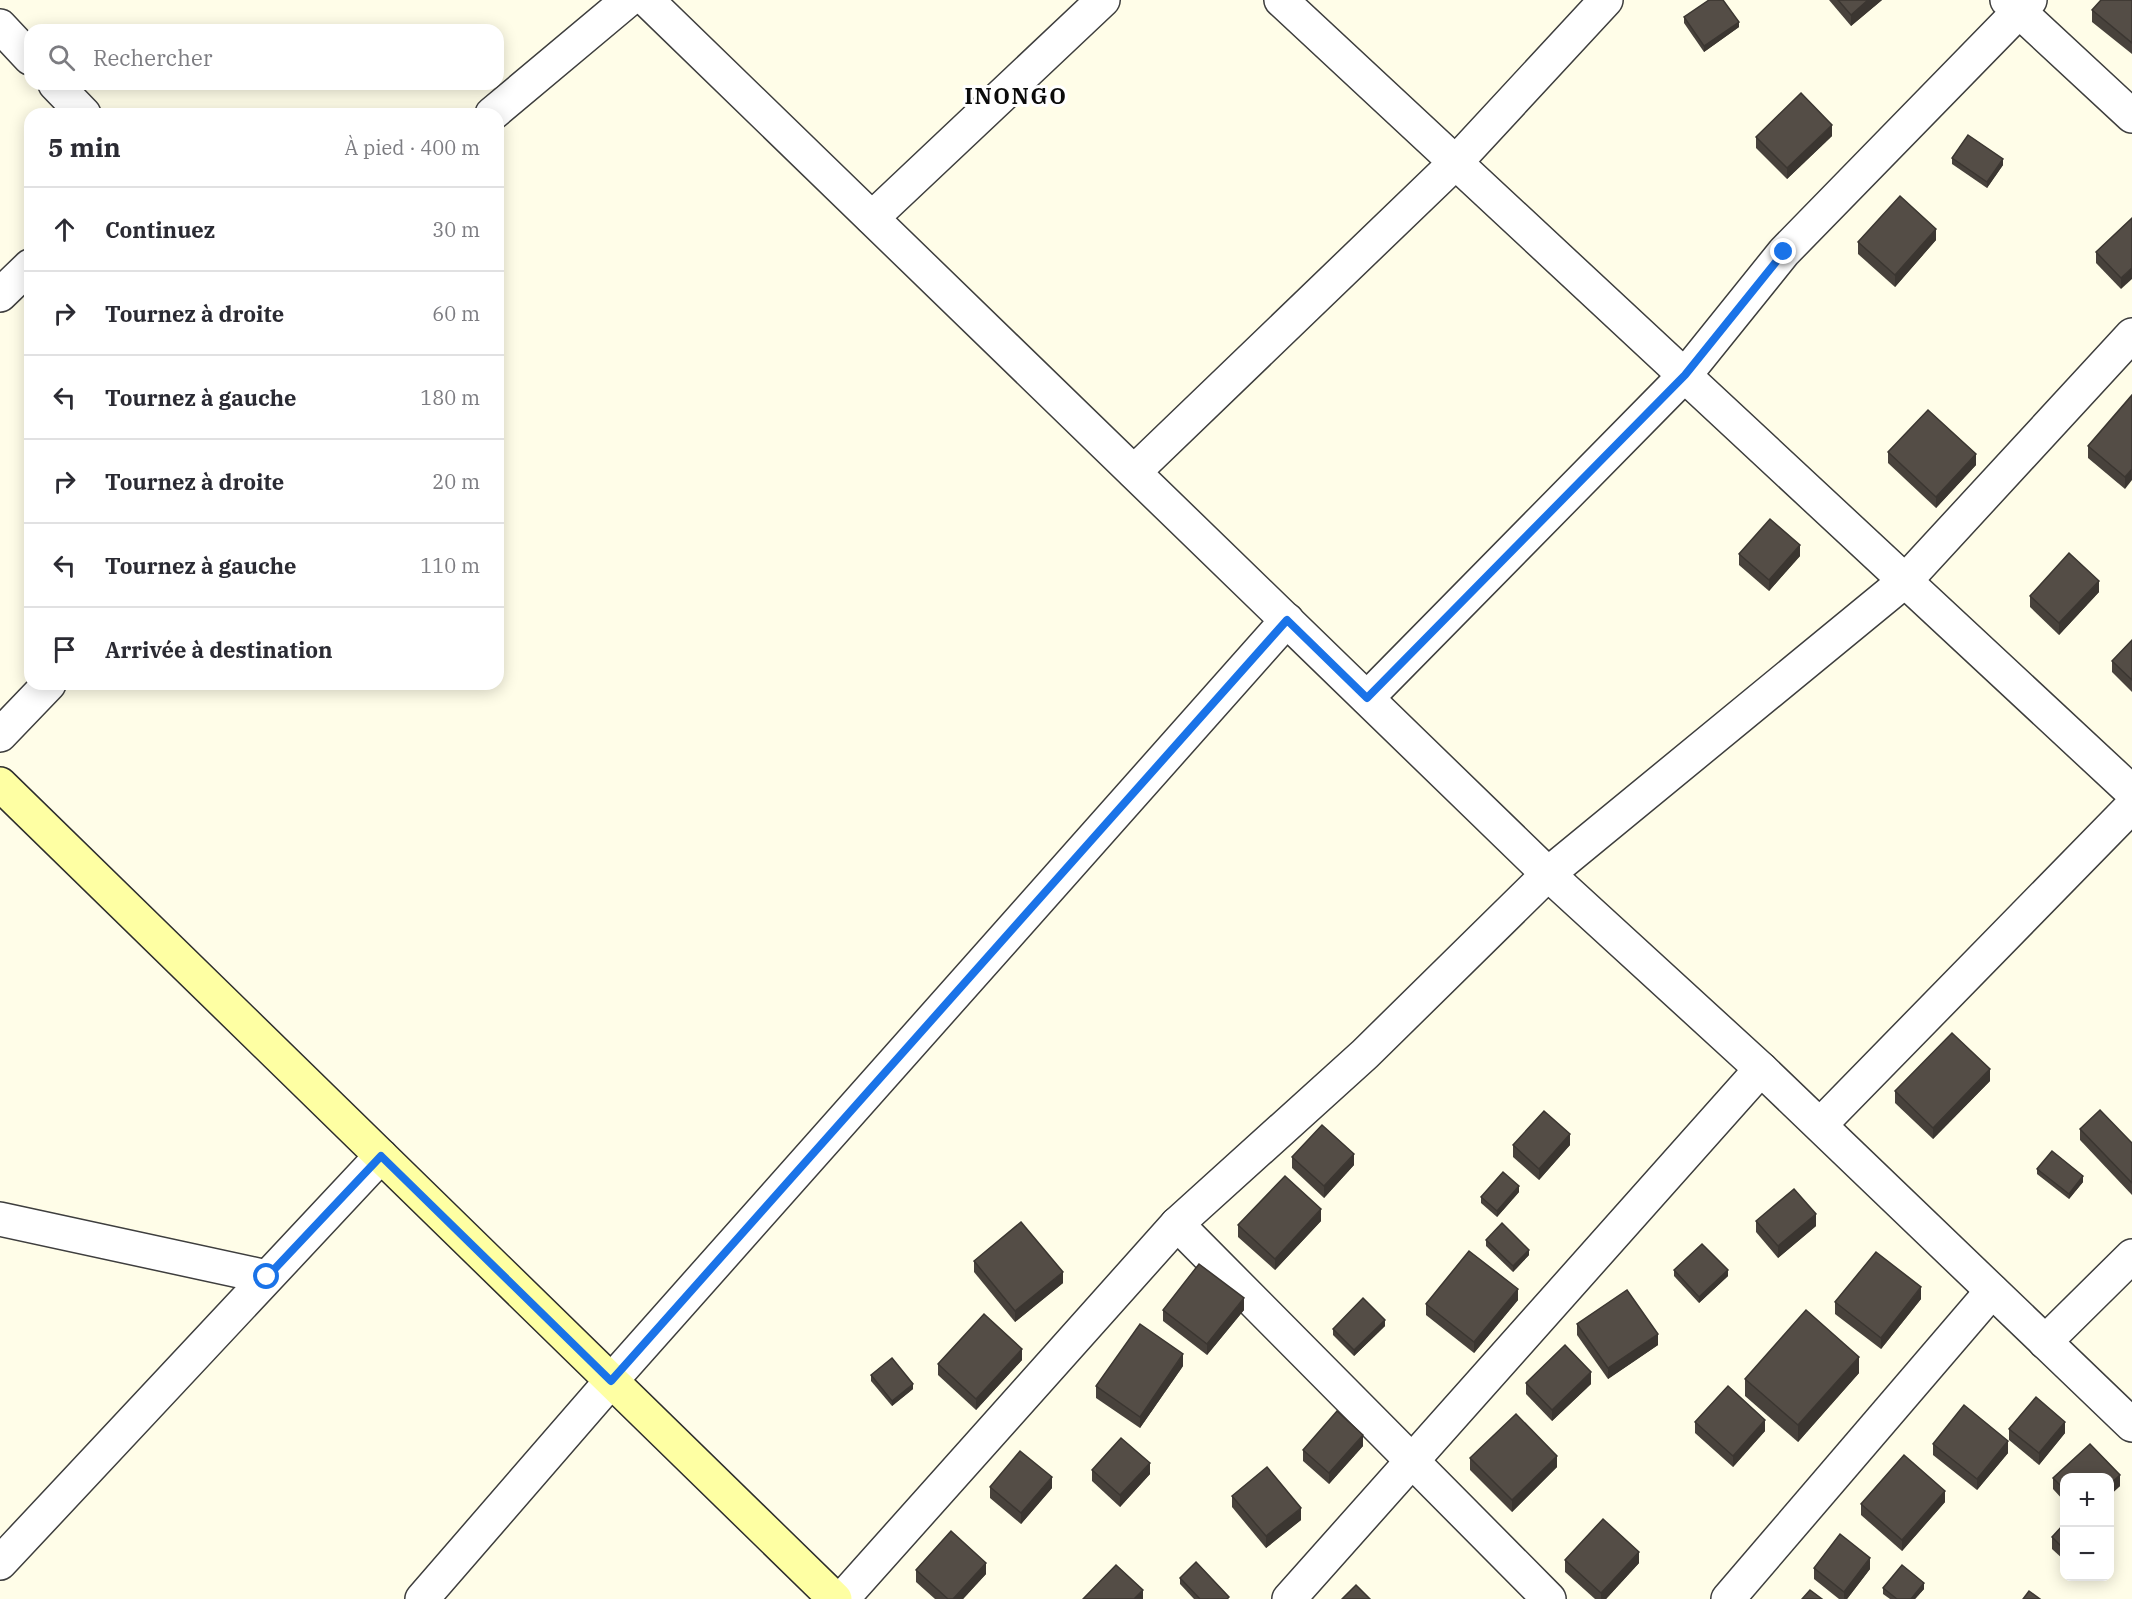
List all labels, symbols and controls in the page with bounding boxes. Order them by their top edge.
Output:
search box [24,24,504,90]
icon: search [45,41,78,74]
text: Rechercher [93,43,212,72]
district label: INONGO [965,81,1067,110]
text: 5 min [48,130,121,164]
text: À pied · 400 m [345,134,480,161]
icon: ahead [48,213,81,246]
text: Continuez [105,215,215,244]
text: 30 m [432,216,480,243]
route end [1770,238,1796,264]
icon: right [48,297,81,330]
text: Tournez à droite [105,299,284,328]
text: 60 m [432,300,480,327]
icon: left [48,381,81,414]
text: Tournez à gauche [105,383,296,412]
text: 180 m [420,384,480,411]
icon: right [48,465,81,498]
text: Tournez à droite [105,467,284,496]
text: 20 m [432,468,480,495]
icon: left [48,549,81,582]
text: Tournez à gauche [105,551,296,580]
text: 110 m [420,552,480,579]
icon: arrive [48,633,81,666]
text: Arrivée à destination [105,635,333,664]
route start [253,1263,279,1289]
map controls [2060,1473,2114,1581]
button: + [2060,1473,2114,1527]
button: − [2060,1527,2114,1581]

